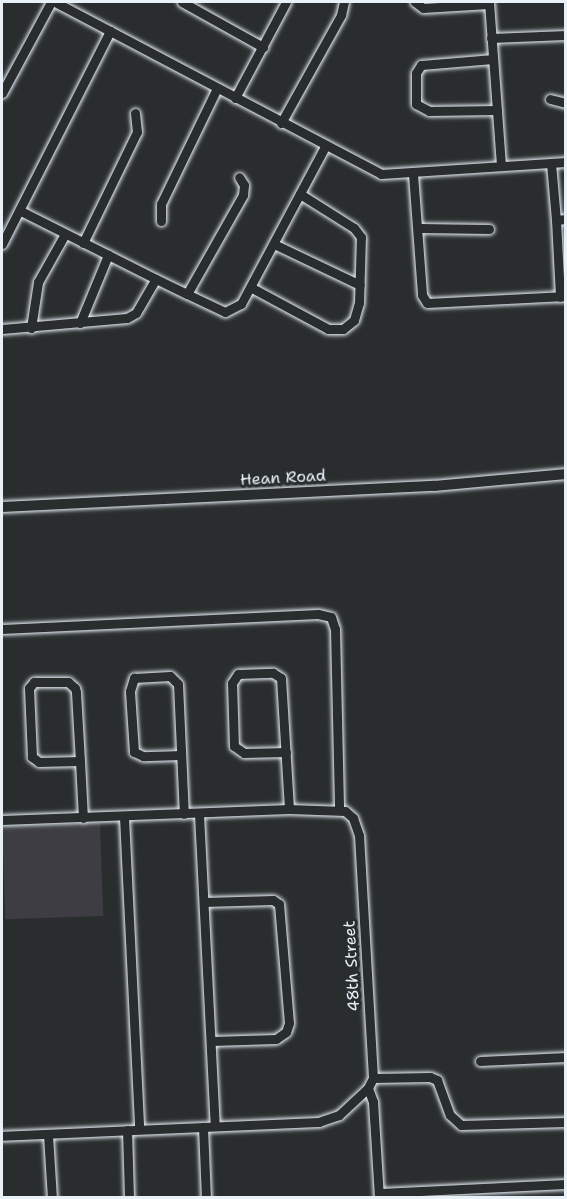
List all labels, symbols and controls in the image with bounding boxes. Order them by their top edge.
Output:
street label: Hean Road [240,466,326,490]
street label: 48th Street [340,920,364,1012]

